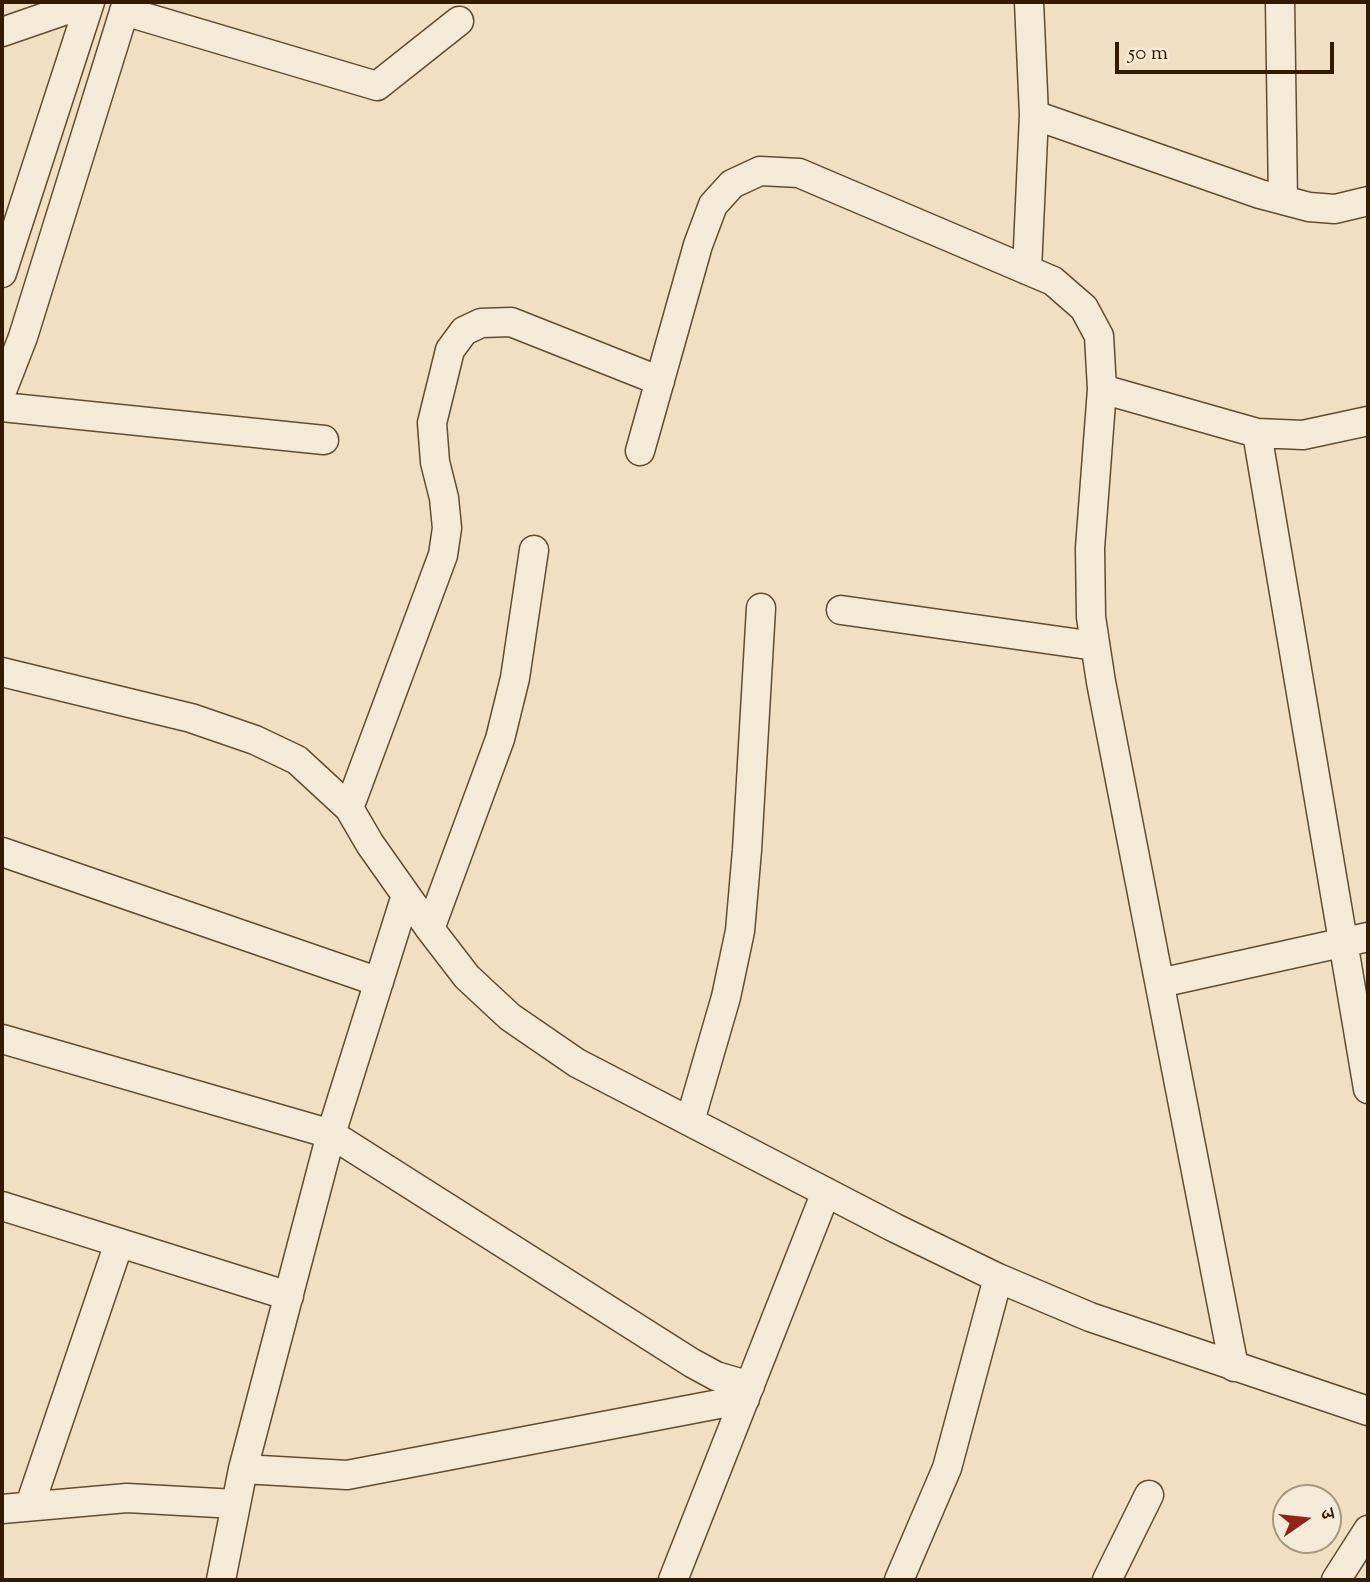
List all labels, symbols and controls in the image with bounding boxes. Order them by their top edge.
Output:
scale bar [1118,28,1337,72]
text: 50 m [1128,39,1168,69]
north arrow [1272,1484,1342,1554]
text: उ [1312,1506,1340,1522]

